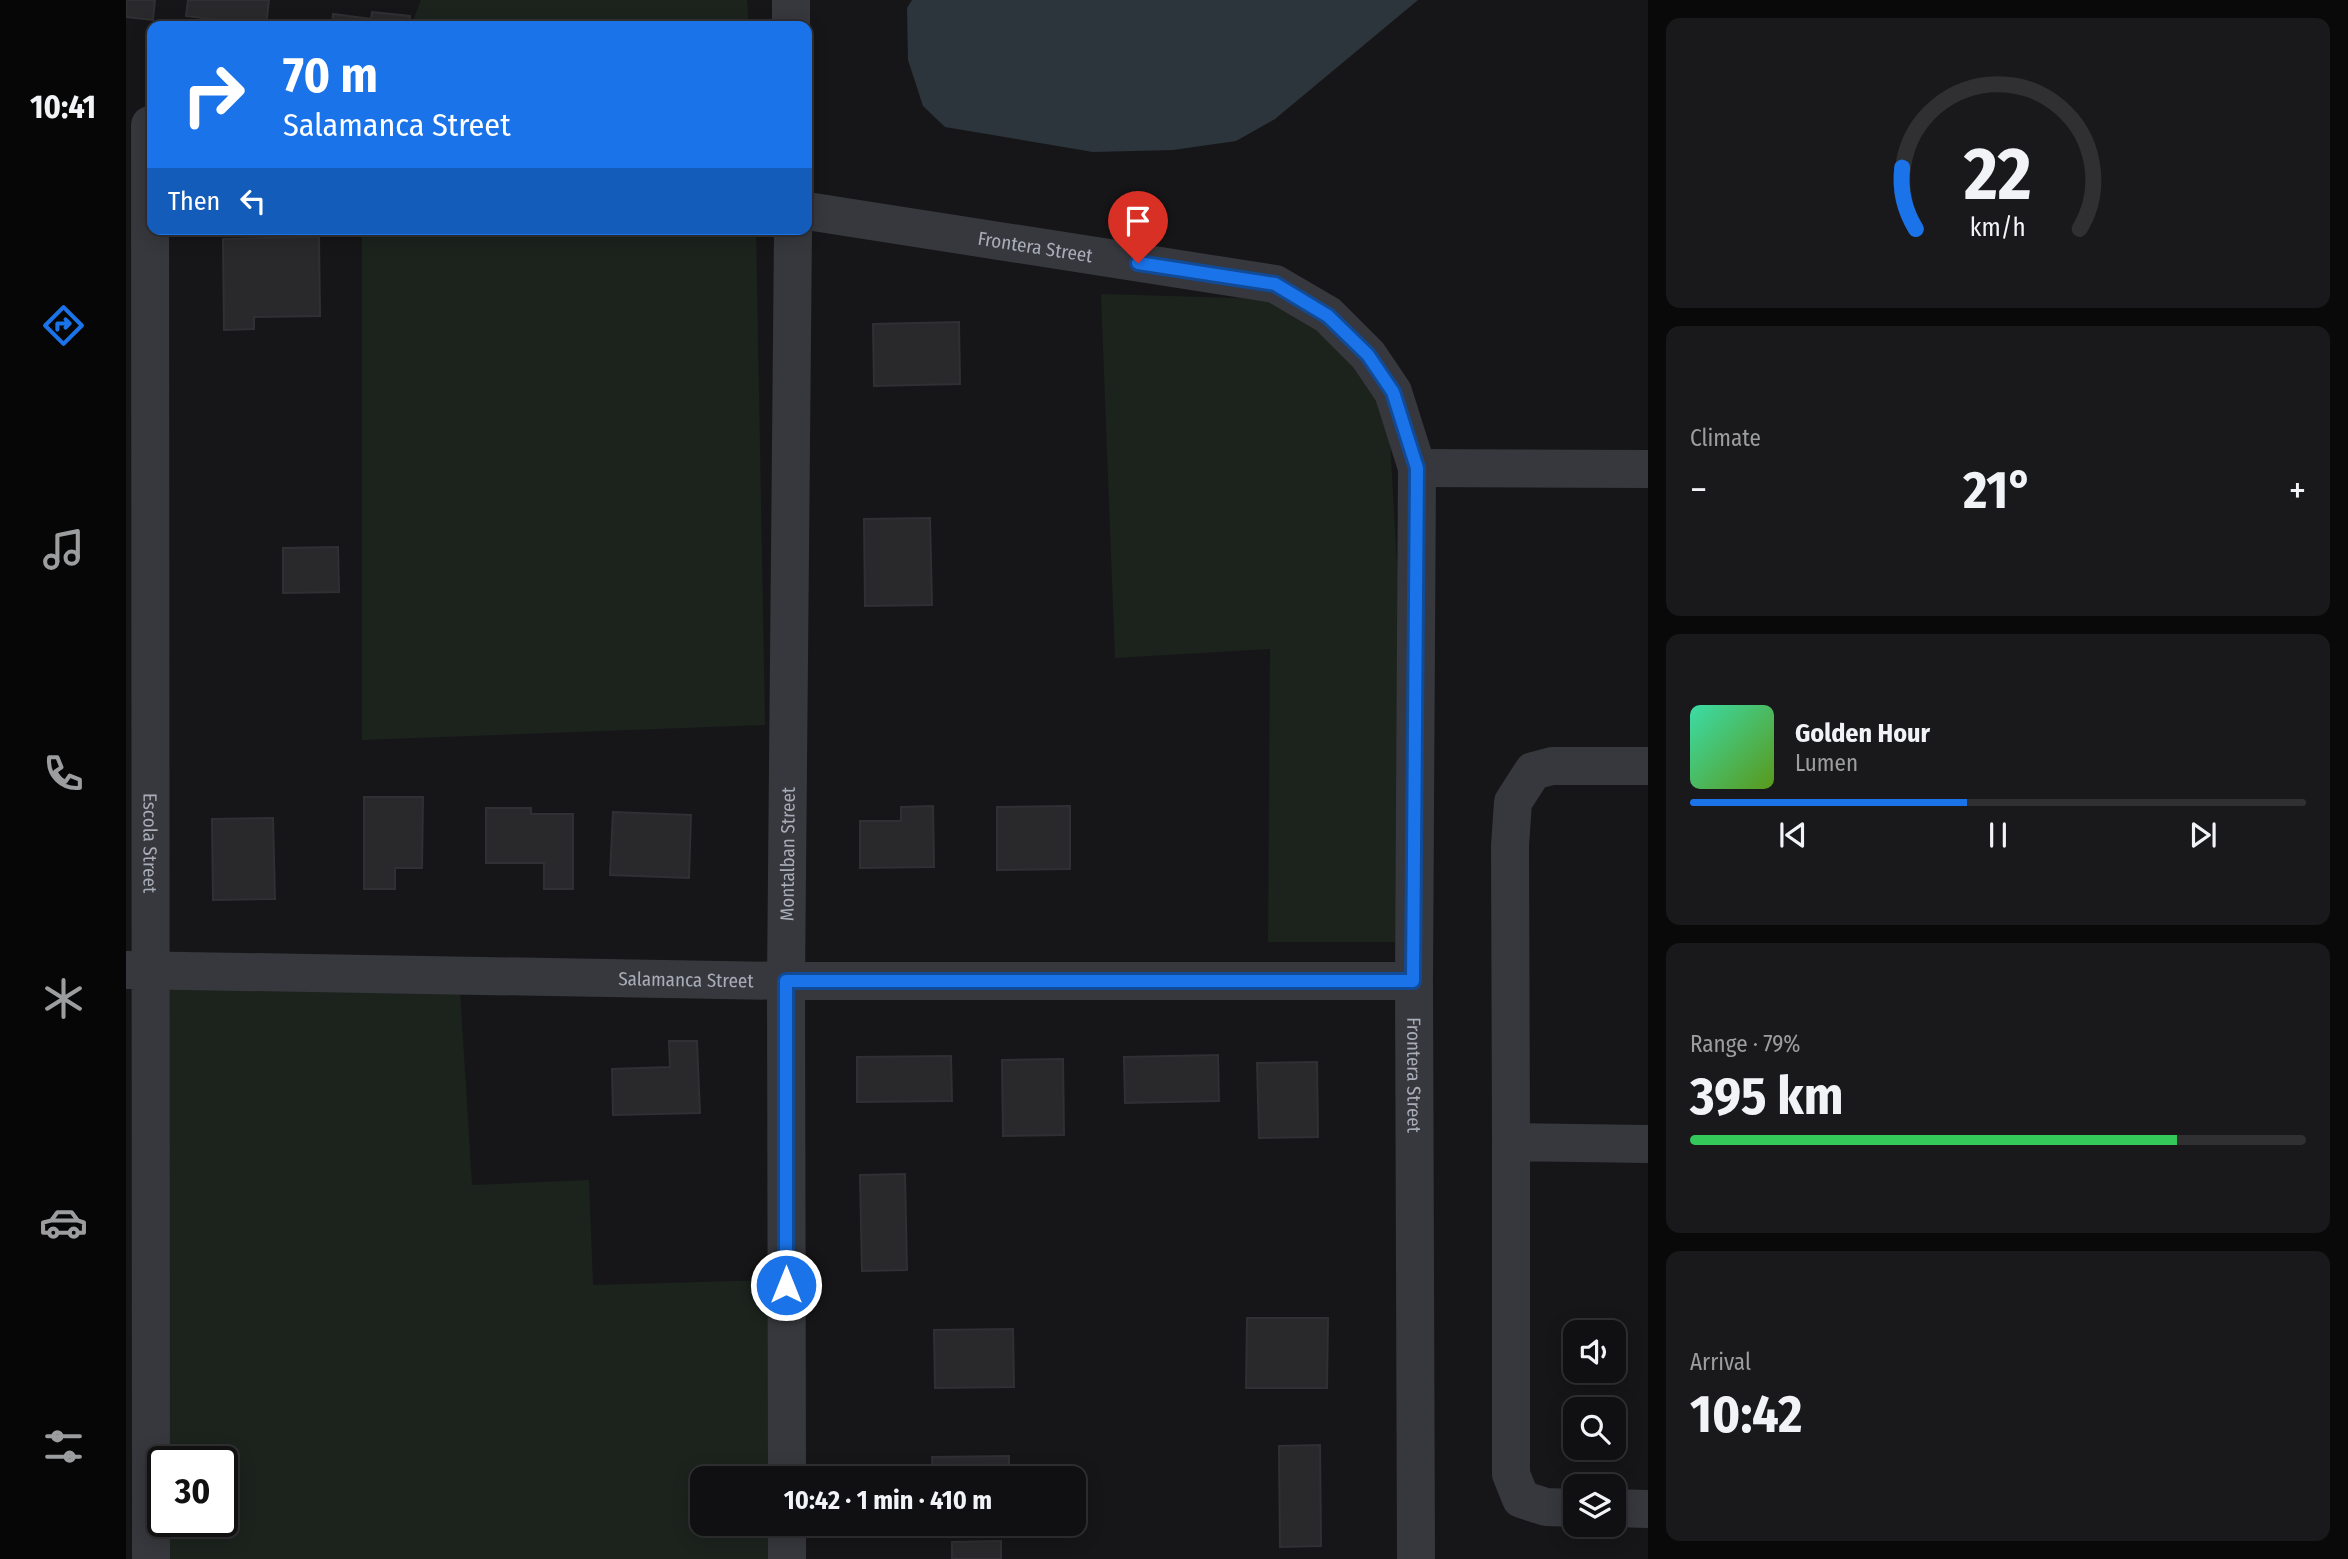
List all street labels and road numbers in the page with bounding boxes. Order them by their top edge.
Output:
street label: Frontera Street [976,227,1095,267]
street label: Montalban Street [776,786,800,921]
street label: Escola Street [138,793,162,894]
street label: Salamanca Street [618,967,755,992]
street label: Frontera Street [1402,1017,1426,1134]

